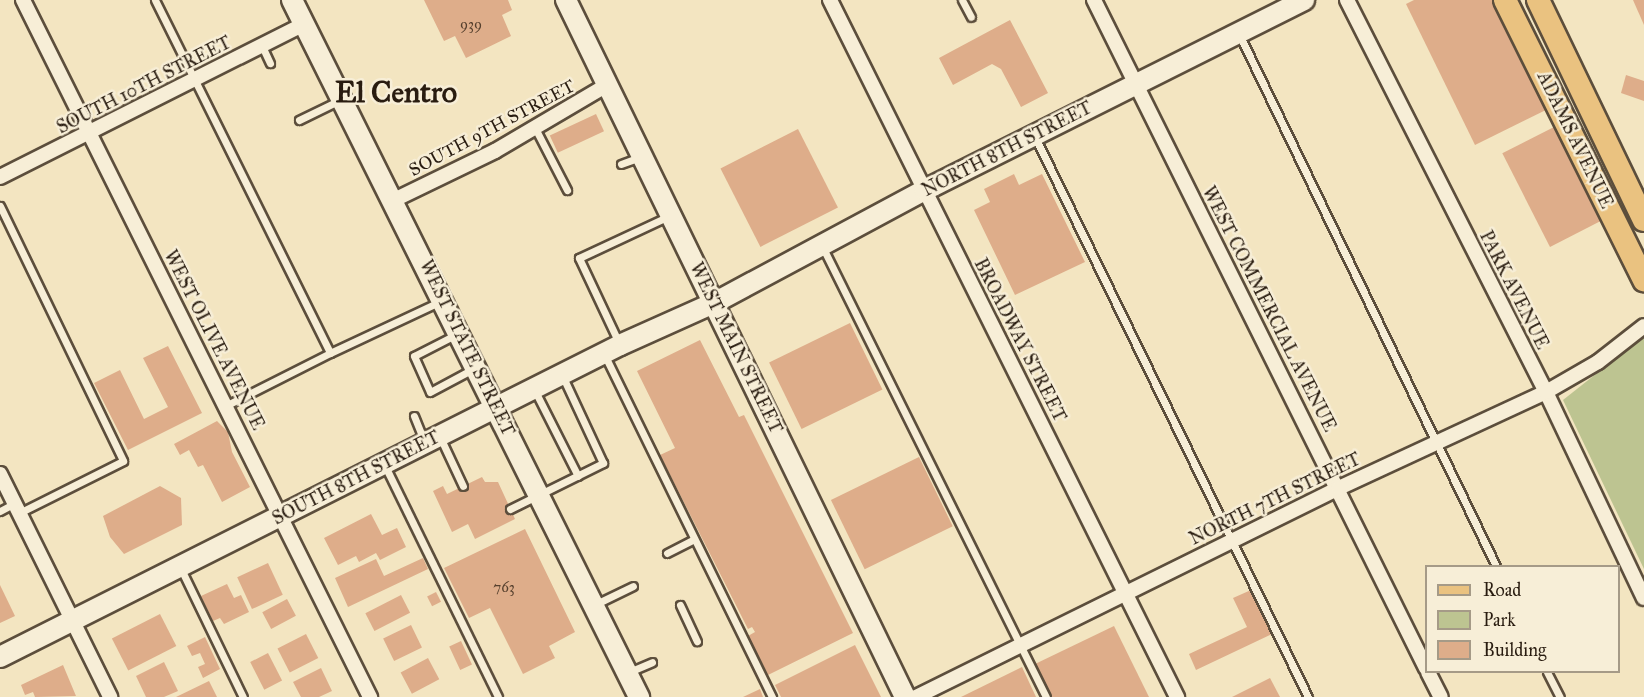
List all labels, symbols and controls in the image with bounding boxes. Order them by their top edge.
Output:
house number: 939 [460,16,482,34]
street label: SOUTH 10TH STREET [53,32,235,138]
street label: ADAMS AVENUE [1533,68,1617,212]
district label: El Centro [335,74,457,110]
street label: SOUTH 9TH STREET [405,75,579,181]
street label: NORTH 8TH STREET [918,97,1096,201]
street label: WEST COMMERCIAL AVENUE [1198,183,1340,435]
street label: PARK AVENUE [1475,227,1553,353]
street label: WEST OLIVE AVENUE [159,246,269,434]
street label: BROADWAY STREET [969,255,1071,425]
street label: WEST STATE STREET [415,256,519,440]
street label: WEST MAIN STREET [685,259,787,437]
street label: SOUTH 8TH STREET [269,426,443,530]
street label: NORTH 7TH STREET [1186,448,1364,550]
legend [1425,565,1620,673]
house number: 763 [493,579,515,597]
text: Road [1483,579,1521,601]
text: Park [1483,609,1516,631]
text: Building [1483,639,1546,661]

